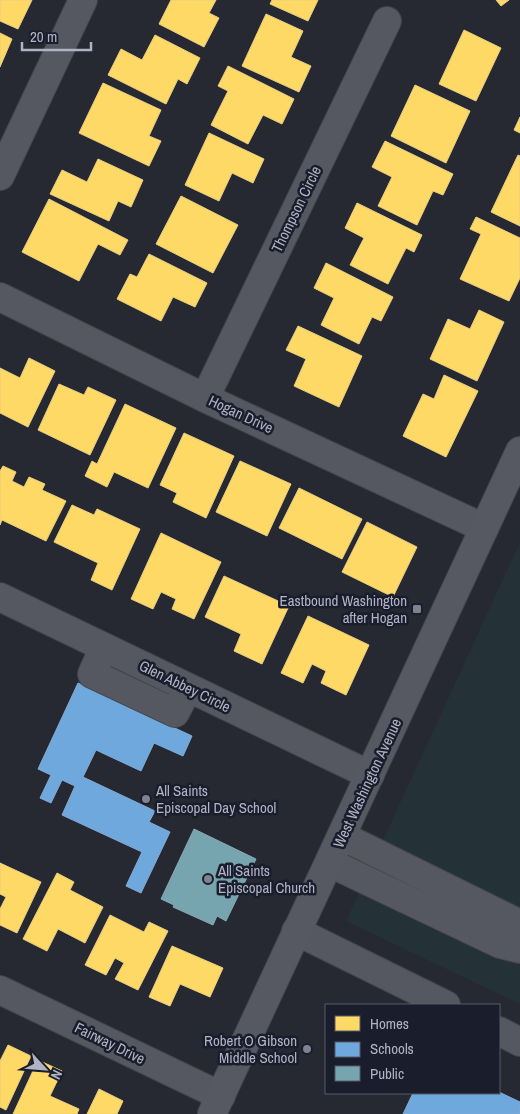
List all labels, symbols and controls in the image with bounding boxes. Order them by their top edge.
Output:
scale bar [22,20,91,52]
text: 20 m [30,26,57,47]
street label: Thompson Circle [266,162,326,256]
street label: Hogan Drive [205,390,277,438]
place label: Eastbound Washington after Hogan [280,590,407,628]
marker: Eastbound Washington after Hogan [411,603,423,615]
street label: Glen Abbey Circle [136,655,234,717]
street label: West Washington Avenue [328,715,406,851]
place label: All Saints Episcopal Day School [155,780,276,818]
marker: All Saints Episcopal Day School [140,793,152,805]
place label: All Saints Episcopal Church [217,860,315,898]
marker: All Saints Episcopal Church [202,873,214,885]
legend [325,1004,500,1094]
text: Homes [370,1013,409,1034]
street label: Fairway Drive [71,1017,149,1069]
place label: Robert O Gibson Middle School [204,1030,297,1068]
text: Schools [370,1038,414,1059]
marker: Robert O Gibson Middle School [301,1043,313,1055]
north arrow [20,1044,70,1094]
text: Public [370,1063,404,1084]
text: N [47,1067,67,1082]

